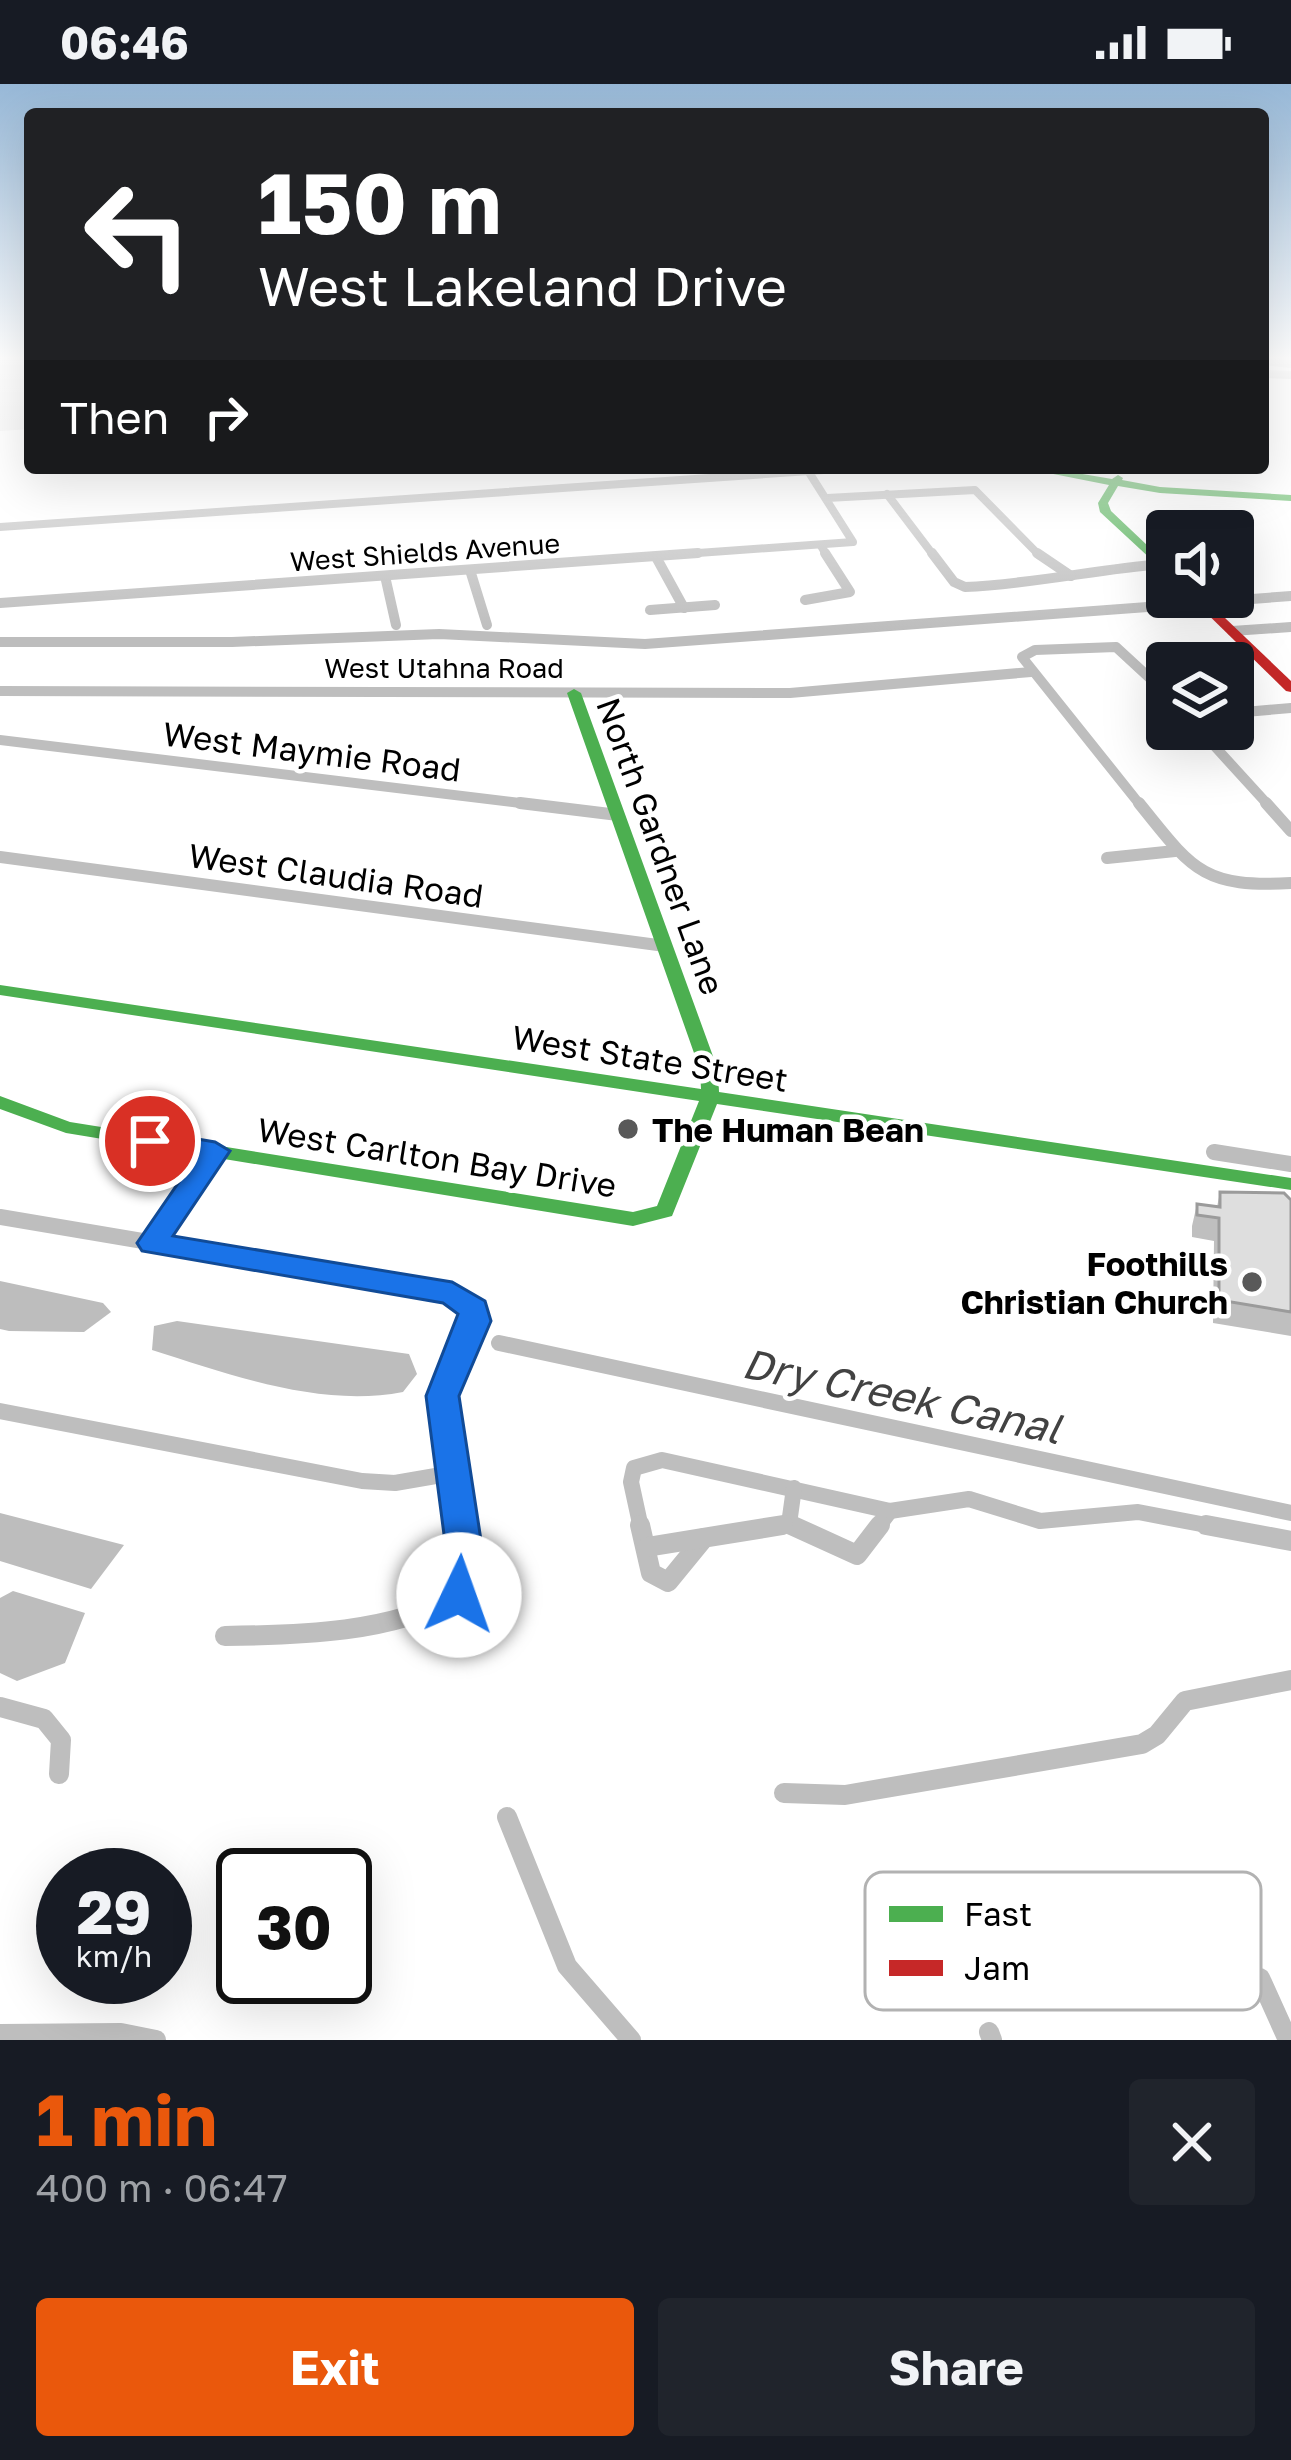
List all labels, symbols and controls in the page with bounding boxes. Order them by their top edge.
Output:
text: 06:46 [60,15,189,69]
text: 150 m [258,152,502,252]
icon: left [60,156,216,312]
text: West Lakeland Drive [258,253,787,318]
icon: right [193,384,259,450]
text: Then [60,390,169,444]
map controls [1146,510,1254,750]
button: sound [1146,510,1254,618]
street label: West Shields Avenue [289,527,561,577]
button: layers [1146,642,1254,750]
street label: West Utahna Road [324,652,564,684]
street label: North Gardner Lane [589,692,733,1000]
street label: West Maymie Road [161,713,463,789]
street label: West Claudia Road [186,835,486,915]
street label: West State Street [509,1017,791,1099]
pin [99,1090,201,1192]
icon: arrive [117,1108,183,1174]
street label: West Carlton Bay Drive [255,1109,619,1205]
place label: The Human Bean [652,1110,924,1149]
marker: The Human Bean [615,1116,641,1142]
place label: Foothills Christian Church [960,1244,1228,1321]
marker: Foothills Christian Church [1239,1269,1265,1295]
water label: Dry Creek Canal [738,1337,1067,1453]
position arrow [396,1532,522,1658]
speed limit sign: 30 [216,1848,372,2004]
legend [865,1872,1261,2010]
text: 29 [77,1875,151,1947]
text: Fast [964,1894,1032,1933]
text: km/h [76,1938,152,1974]
text: Jam [964,1948,1030,1987]
text: 1 min [36,2075,217,2162]
button: close [1129,2079,1255,2205]
text: 400 m · 06:47 [36,2164,288,2211]
button: Exit [36,2298,634,2436]
button: Share [658,2298,1255,2436]

